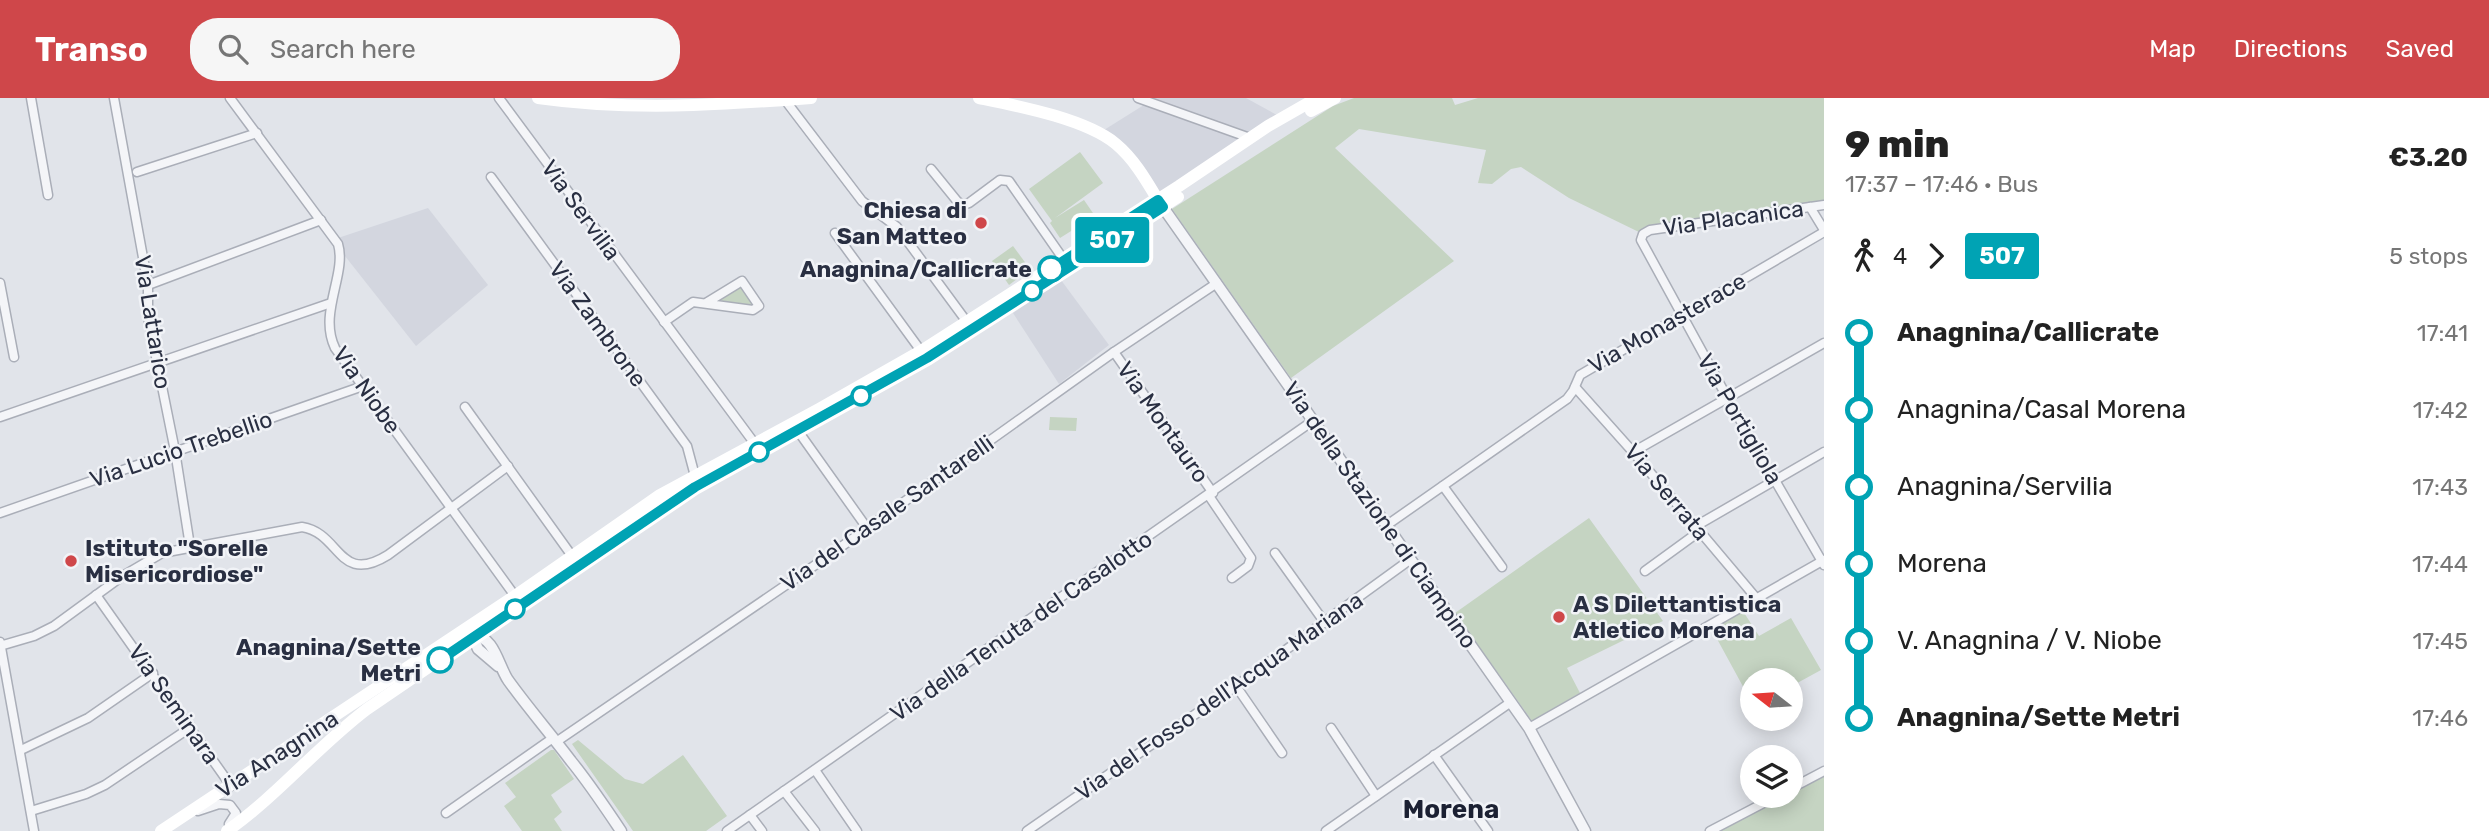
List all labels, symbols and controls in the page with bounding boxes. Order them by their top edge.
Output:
search box [190,18,680,81]
text: Transo [35,30,148,69]
icon: search [214,30,252,68]
text: Search here [270,34,416,65]
text: Map [2149,35,2196,63]
text: Directions [2234,35,2347,63]
text: Saved [2385,35,2454,63]
text: 9 min [1845,121,1950,167]
text: €3.20 [2388,142,2468,173]
street label: Via Servilia [535,154,627,266]
text: 17:37 – 17:46 · Bus [1845,170,2038,198]
street label: Via Placanica [1661,194,1805,242]
place label: Chiesa di San Matteo [837,196,967,250]
marker: Chiesa di San Matteo [973,215,989,231]
line badge: 507 [1072,217,1152,263]
text: 507 [1089,226,1135,254]
icon: walk [1845,237,1883,275]
icon: forward [1917,237,1955,275]
text: 4 [1893,242,1907,270]
text: 507 [1979,242,2025,270]
text: 5 stops [2389,242,2468,270]
street label: Via Lattarico [129,253,177,391]
place label: Anagnina/Callicrate [800,255,1032,283]
street label: Via Zambrone [543,256,653,392]
marker: Anagnina/Callicrate [1038,256,1064,282]
street label: Via Monasterace [1583,267,1751,379]
unlabelled marker [1022,281,1042,301]
text: Anagnina/Callicrate [1897,317,2159,348]
text: 17:41 [2417,319,2468,347]
street label: Via Niobe [327,341,407,439]
street label: Via Portigliola [1691,349,1789,489]
street label: Via Montauro [1111,356,1215,488]
street label: Via della Stazione di Ciampino [1277,376,1483,654]
unlabelled marker [851,386,871,406]
text: Anagnina/Casal Morena [1897,394,2186,425]
text: 17:42 [2413,396,2468,424]
street label: Via Lucio Trebellio [86,405,276,493]
street label: Via del Casale Santarelli [775,429,999,597]
street label: Via Serrata [1618,438,1716,546]
unlabelled marker [749,442,769,462]
text: Anagnina/Servilia [1897,471,2113,502]
text: 17:43 [2412,473,2468,501]
street label: Via della Tenuta del Casalotto [885,525,1157,727]
place label: Istituto "Sorelle Misericordiose" [85,534,268,588]
text: Morena [1897,548,1987,579]
text: 17:44 [2412,550,2468,578]
marker: Istituto "Sorelle Misericordiose" [63,553,79,569]
street label: Via del Fosso dell'Acqua Mariana [1070,586,1368,806]
place label: A S Dilettantistica Atletico Morena [1573,590,1781,644]
unlabelled marker [505,599,525,619]
marker: A S Dilettantistica Atletico Morena [1551,609,1567,625]
text: V. Anagnina / V. Niobe [1897,625,2162,656]
text: 17:45 [2413,627,2468,655]
place label: Anagnina/Sette Metri [236,633,421,687]
street label: Via Seminara [122,639,226,769]
marker: Anagnina/Sette Metri [427,647,453,673]
north arrow [1740,668,1802,732]
map controls [1740,668,1803,808]
text: Anagnina/Sette Metri [1897,702,2180,733]
street label: Via Anagnina [211,704,343,804]
text: 17:46 [2412,704,2468,732]
button: layers [1740,745,1803,808]
district label: Morena [1403,794,1499,825]

